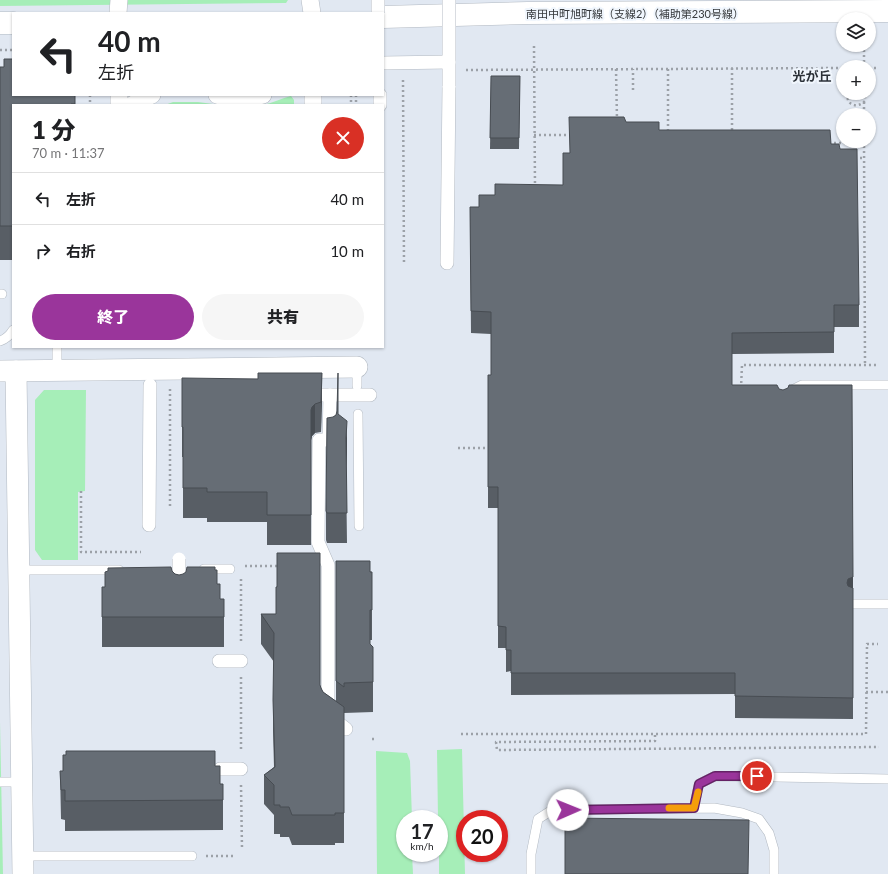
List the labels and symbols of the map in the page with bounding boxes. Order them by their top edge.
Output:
street label: 南田中町旭町線（支線2）（補助第230号線） [526,7,744,20]
district label: 光が丘 [792,68,832,84]
pin [740,759,774,793]
position arrow [547,789,589,831]
speed limit sign: 20 [456,810,508,862]

